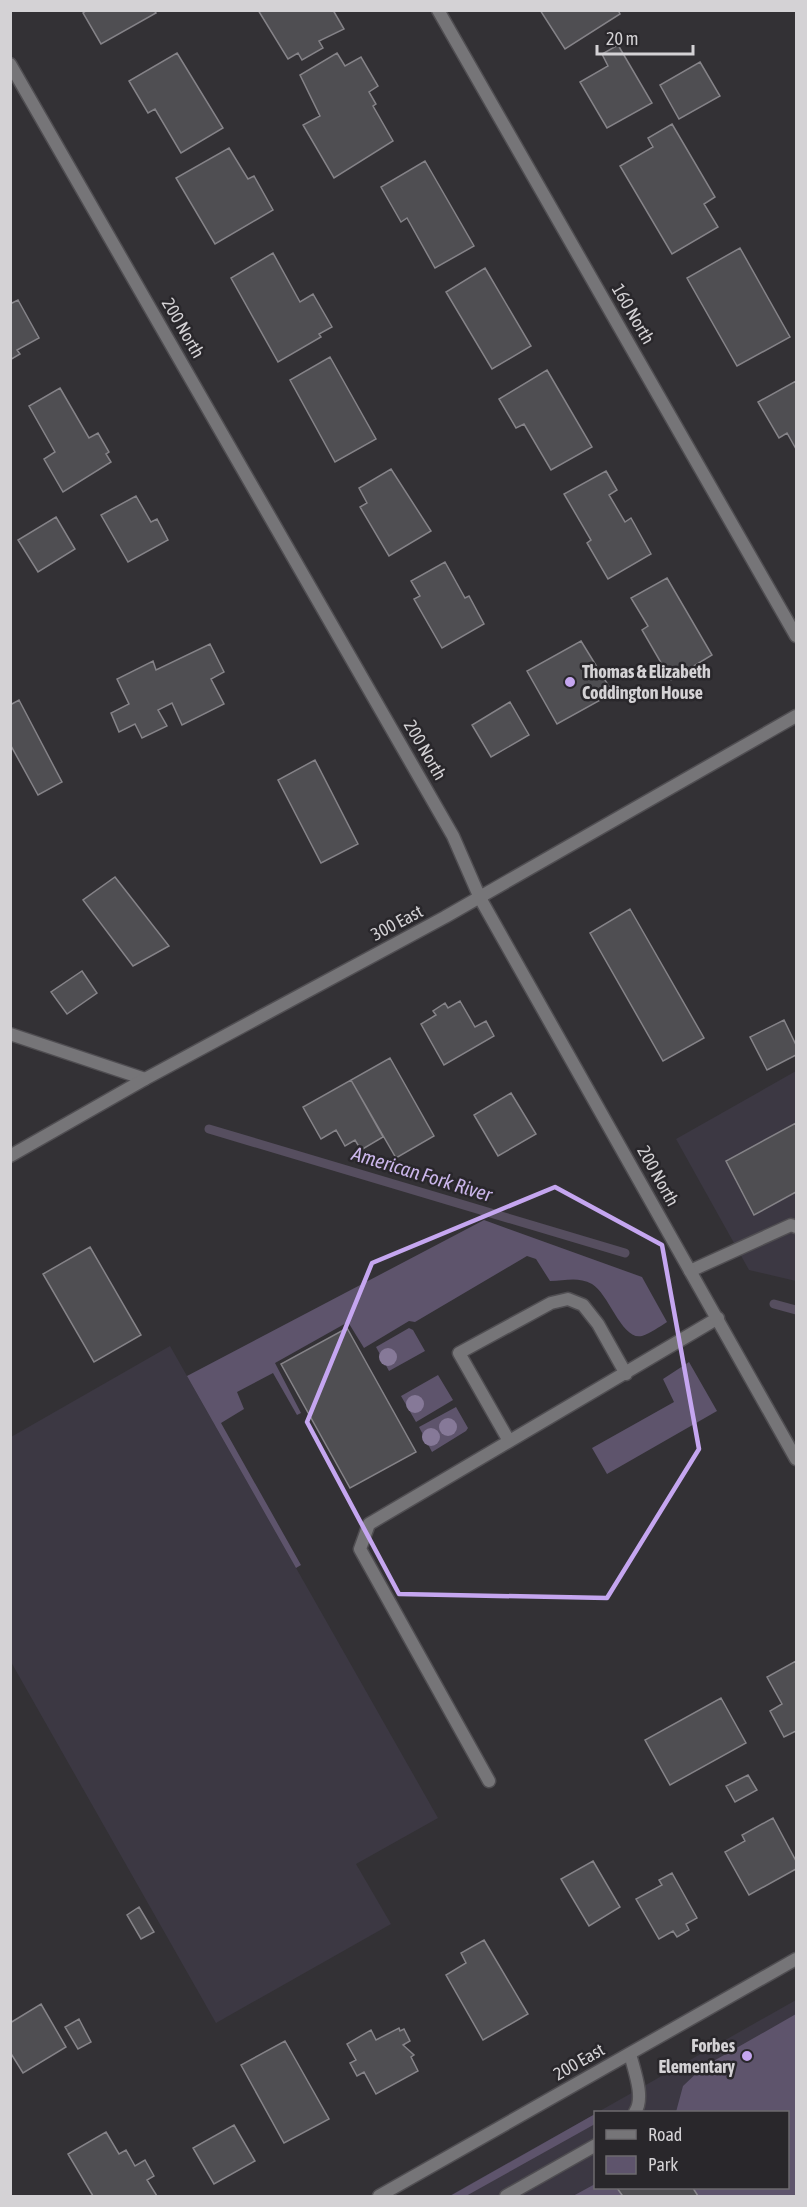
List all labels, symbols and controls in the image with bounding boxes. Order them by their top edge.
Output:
scale bar [597,18,693,56]
text: 20 m [606,28,638,49]
street label: 160 North [608,280,659,348]
street label: 200 North [158,294,209,362]
place label: Thomas & Elizabeth Coddington House [582,661,711,703]
marker: Thomas & Elizabeth Coddington House [563,675,577,689]
street label: 200 North [400,716,451,784]
street label: 300 East [367,900,426,945]
water label: American Fork River [348,1141,496,1206]
street label: 200 North [633,1142,684,1210]
place label: Forbes Elementary [658,2035,736,2077]
street label: 200 East [550,2039,608,2085]
marker: Forbes Elementary [740,2049,754,2063]
legend [594,2111,789,2189]
text: Road [648,2124,682,2145]
text: Park [648,2154,678,2175]

